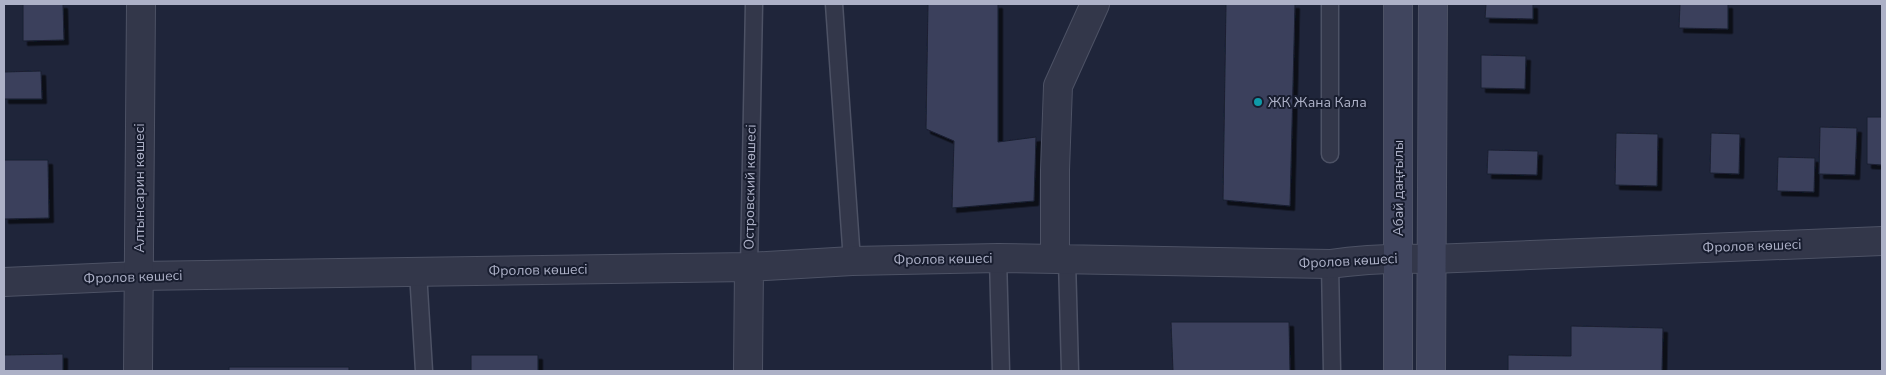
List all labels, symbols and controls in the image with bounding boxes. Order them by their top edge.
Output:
place label: ЖК Жана Кала [1268,93,1367,112]
marker: ЖК Жана Кала [1252,96,1264,108]
street label: Алтынсарин көшесі [130,123,149,253]
street label: Островский көшесі [739,124,761,250]
street label: Абай даңғылы [1389,140,1408,236]
street label: Фролов көшесі [1702,235,1802,257]
street label: Фролов көшесі [893,249,993,269]
street label: Фролов көшесі [1298,249,1398,273]
street label: Фролов көшесі [488,260,588,280]
street label: Фролов көшесі [83,266,183,288]

